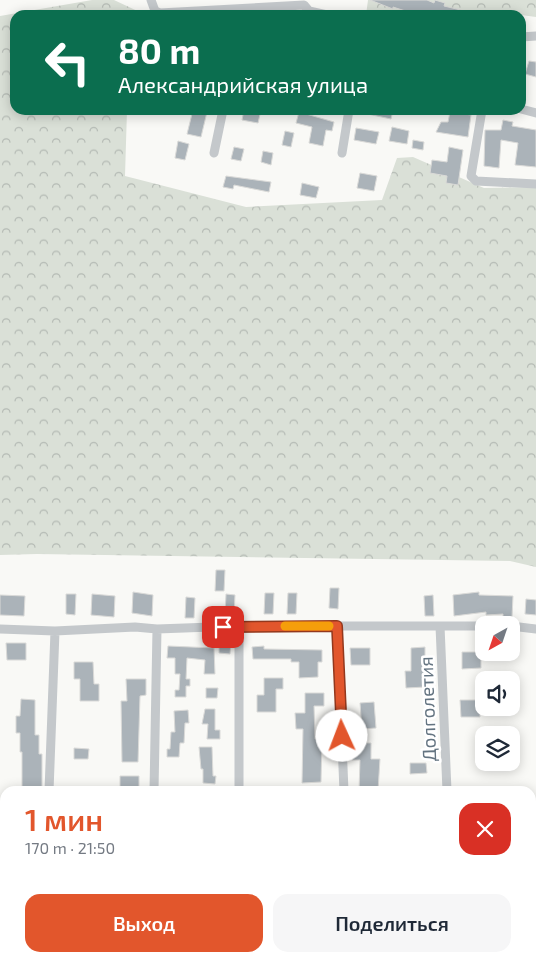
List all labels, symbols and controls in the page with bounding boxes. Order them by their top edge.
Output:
text: 80 m [118,29,200,71]
icon: left [35,30,100,95]
text: Александрийская улица [118,71,368,97]
pin [202,606,244,648]
icon: arrive [209,613,237,641]
north arrow [475,616,520,661]
map controls [475,616,520,771]
street label: Долголетия [414,656,440,762]
button: sound [475,671,520,716]
position arrow [315,709,367,761]
button: layers [475,726,520,771]
text: 1 мин [25,801,103,837]
button: close [459,803,511,855]
text: 170 m · 21:50 [25,838,115,857]
button: Выход [25,894,263,952]
button: Поделиться [273,894,511,952]

